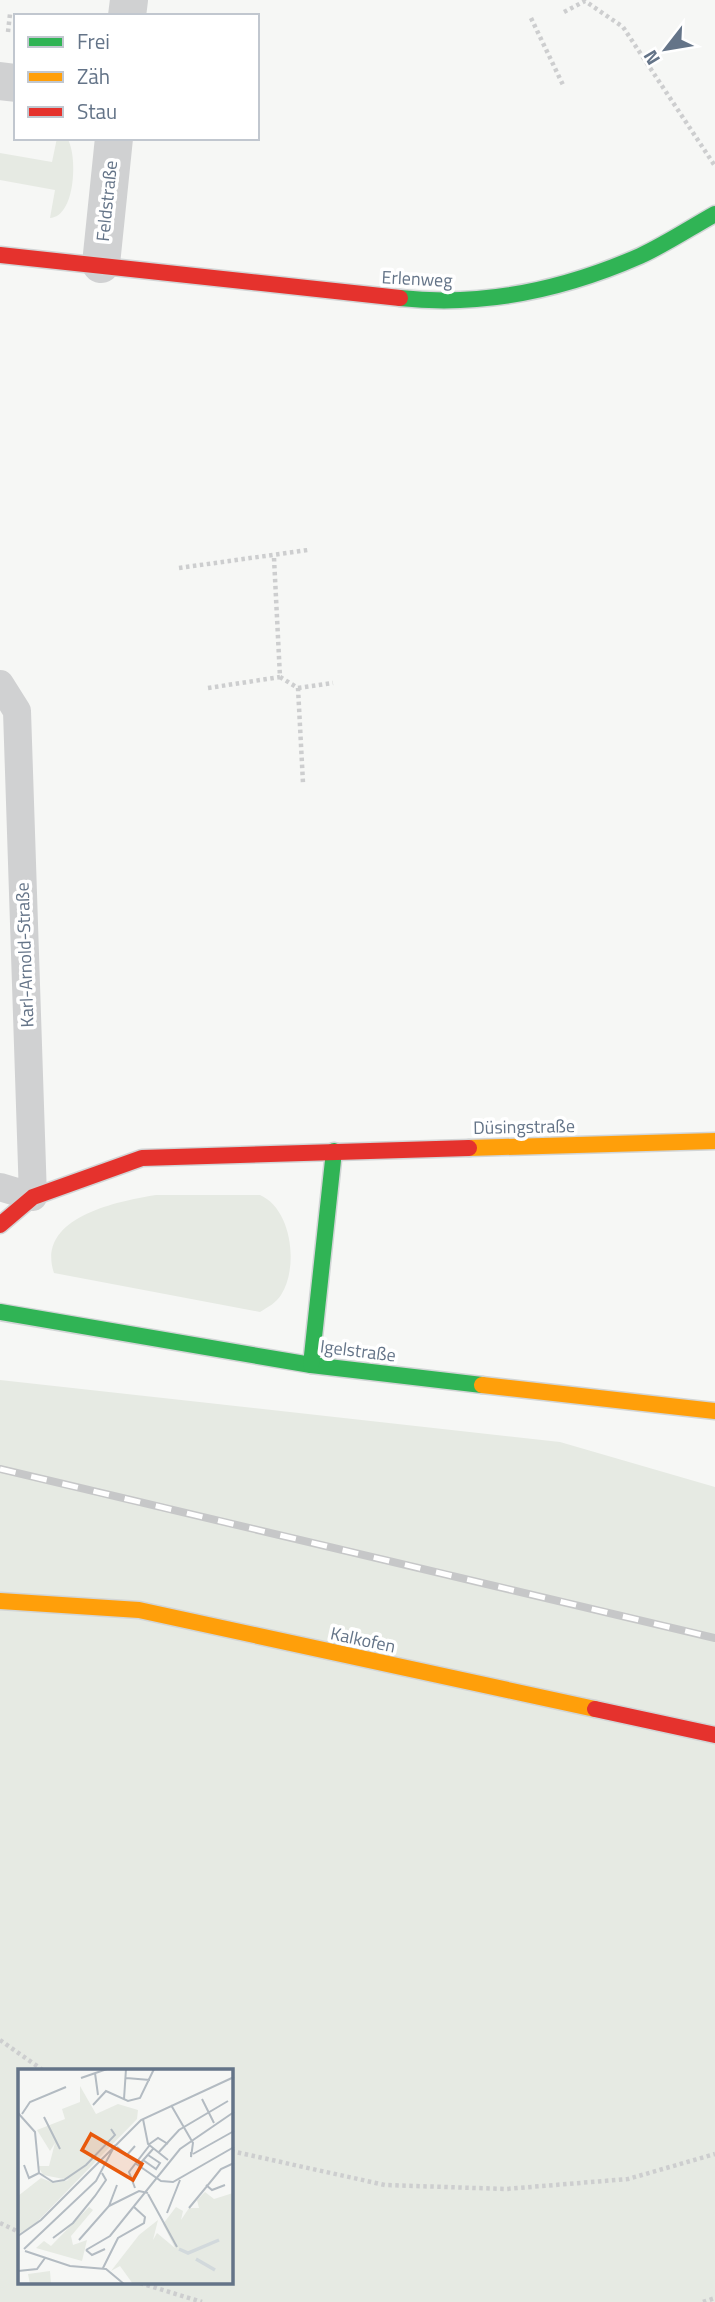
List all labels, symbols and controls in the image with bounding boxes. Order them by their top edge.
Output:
legend [14,14,259,140]
north arrow [631,14,701,84]
text: Frei [77,25,110,57]
text: N [635,45,667,71]
text: Zäh [77,60,110,92]
text: Stau [77,95,117,127]
street label: Feldstraße [89,159,124,243]
street label: Erlenweg [381,263,453,294]
street label: Karl-Arnold-Straße [8,882,41,1028]
street label: Düsingstraße [473,1112,575,1141]
street label: Igelstraße [319,1332,397,1369]
street label: Kalkofen [328,1619,398,1660]
inset map [18,2069,233,2284]

